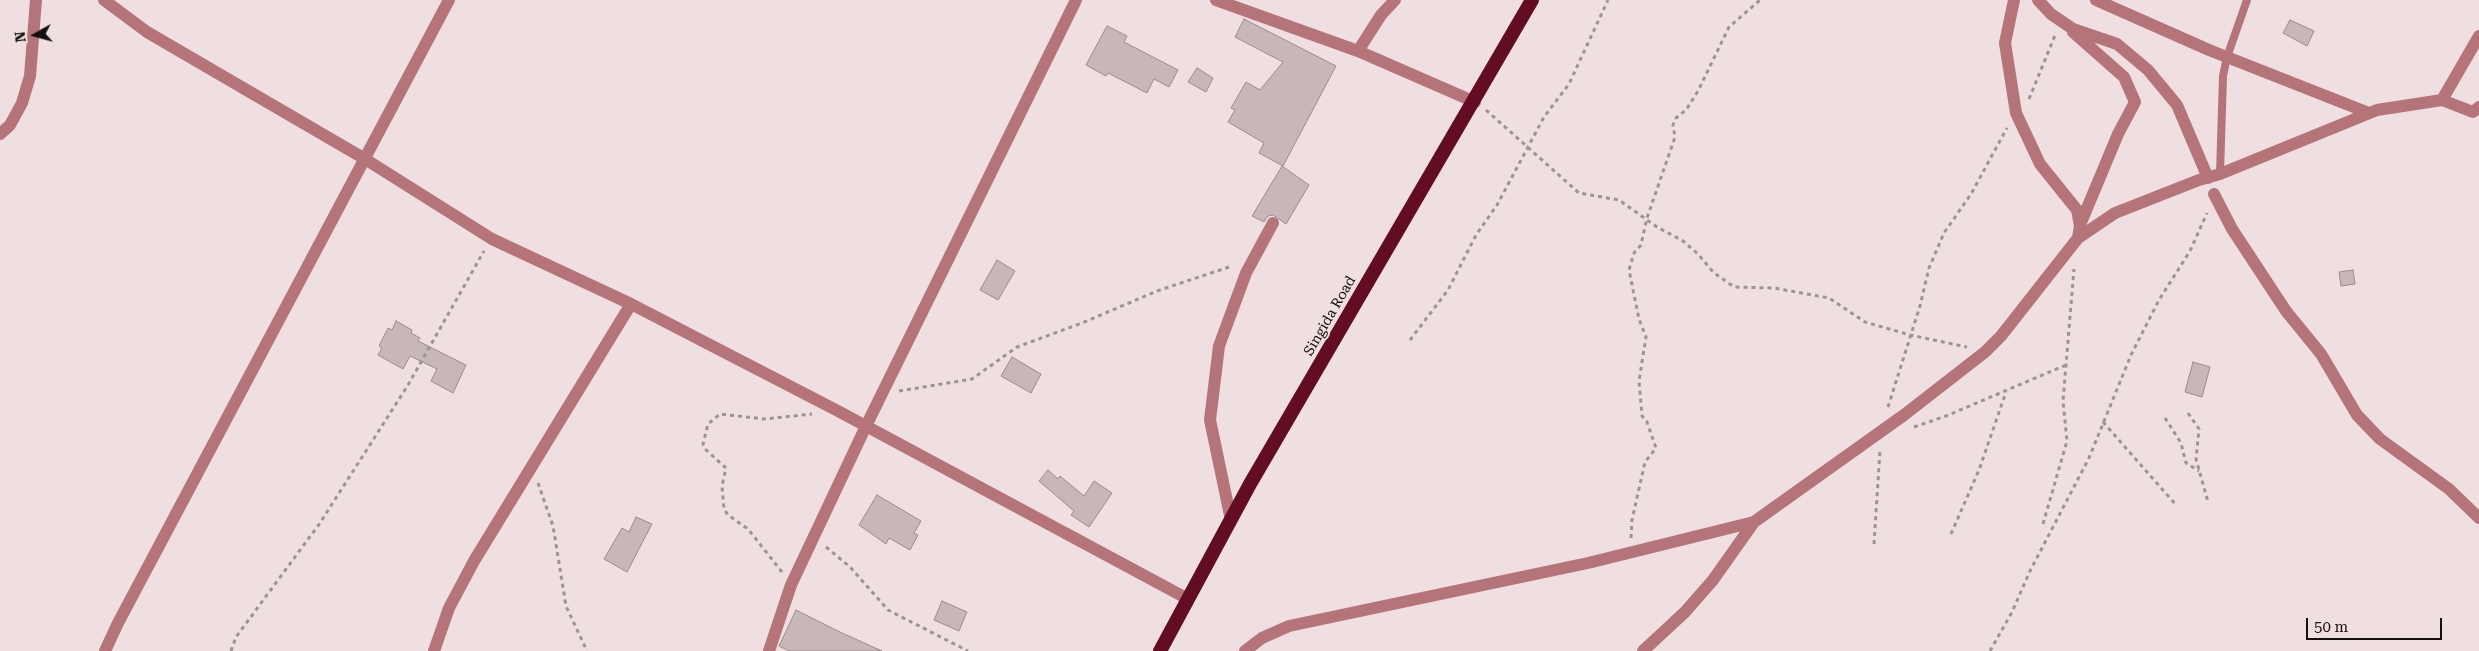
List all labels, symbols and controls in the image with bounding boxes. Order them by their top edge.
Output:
north arrow [10,10,60,60]
text: N [12,31,29,43]
street label: Singida Road [1300,273,1360,359]
scale bar [2309,608,2445,640]
text: 50 m [2314,618,2348,636]

